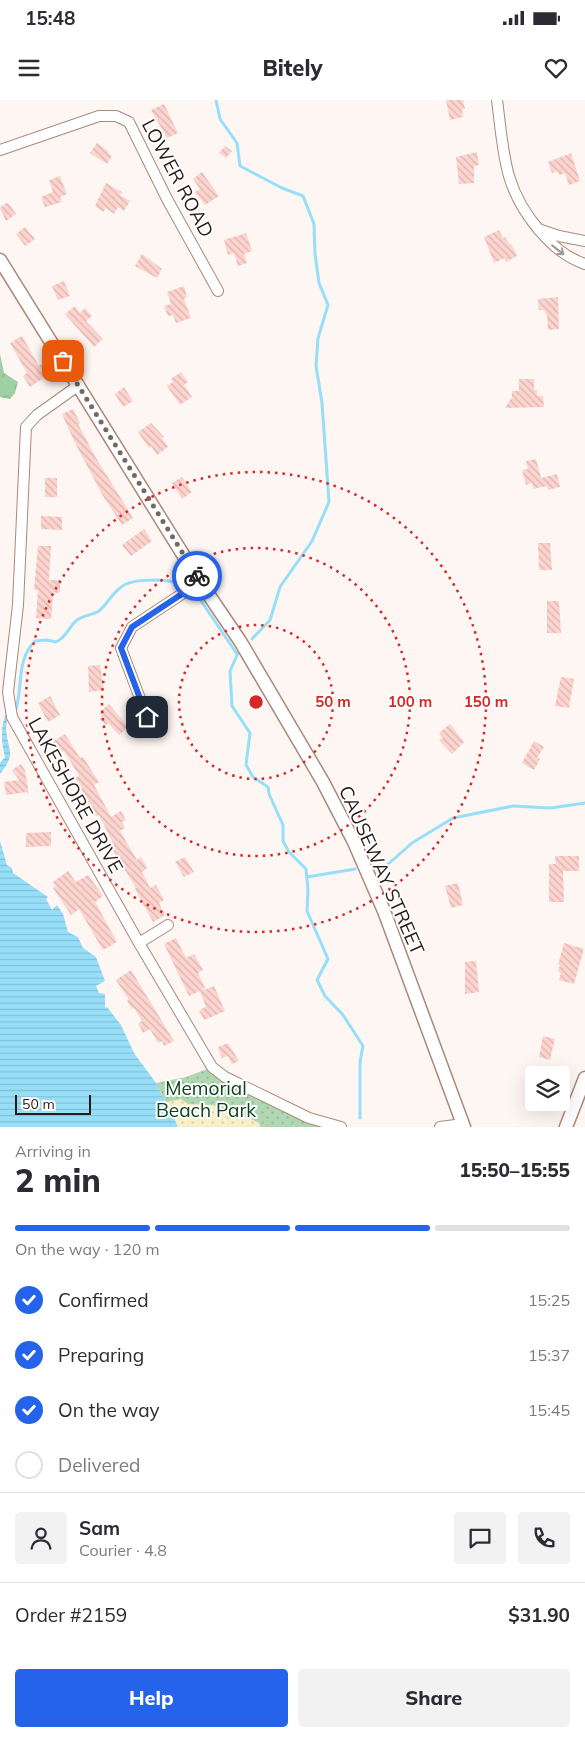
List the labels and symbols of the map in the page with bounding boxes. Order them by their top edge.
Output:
street label: LOWER ROAD [137,115,219,241]
one-way arrow [552,245,565,256]
pin [42,340,84,382]
courier [172,551,222,601]
text: 50 m [315,692,351,711]
text: 100 m [388,692,432,711]
text: 150 m [464,692,508,711]
centre of rings [247,693,265,711]
pin [126,696,168,738]
street label: LAKESHORE DRIVE [23,713,129,877]
street label: CAUSEWAY STREET [334,782,430,959]
park label: Memorial Beach Park [156,1076,256,1122]
scale bar [15,1092,91,1115]

